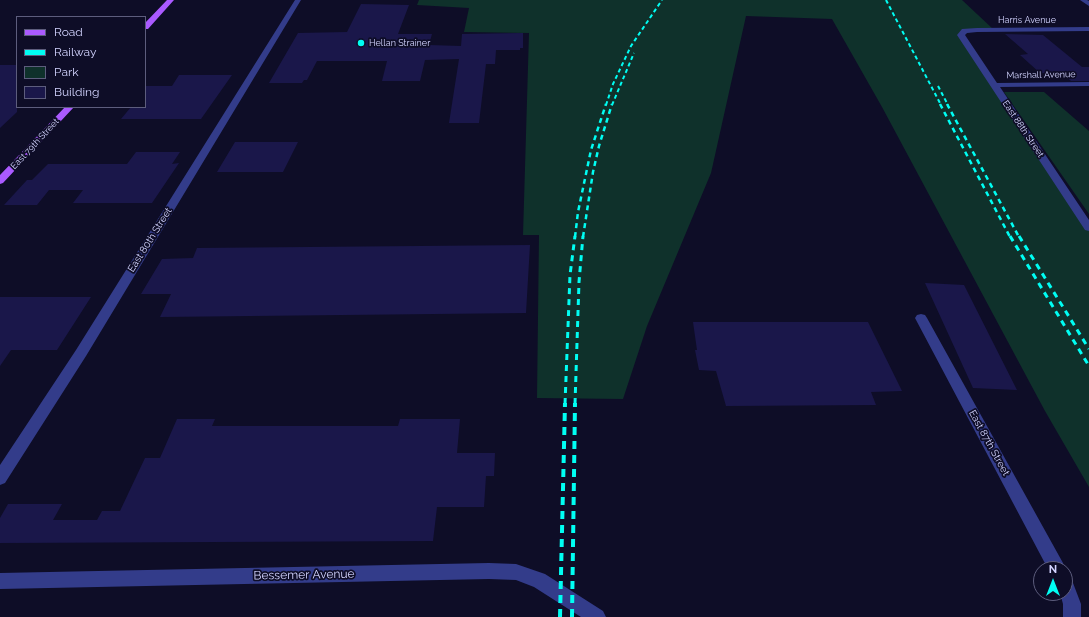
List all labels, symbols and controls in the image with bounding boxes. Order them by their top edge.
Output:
street label: Harris Avenue [998,15,1056,25]
legend [16,16,146,108]
text: Road [54,25,83,39]
marker: Hellan Strainer [356,38,366,48]
place label: Hellan Strainer [369,38,430,48]
text: Railway [54,45,96,59]
text: Park [54,65,79,79]
street label: Marshall Avenue [1006,69,1076,81]
text: Building [54,85,100,99]
street label: East 88th Street [1000,99,1046,159]
street label: East 79th Street [9,116,61,172]
street label: East 80th Street [125,206,175,274]
street label: East 87th Street [966,408,1012,478]
north arrow [1033,561,1073,601]
text: N [1049,563,1057,576]
street label: Bessemer Avenue [253,567,355,583]

